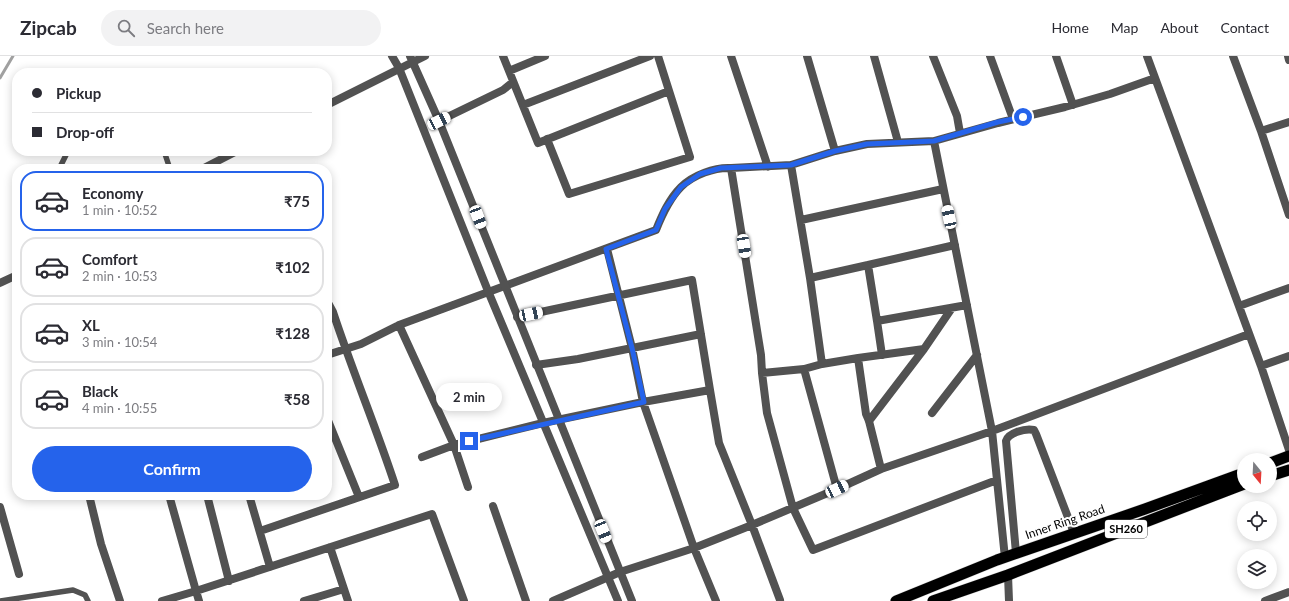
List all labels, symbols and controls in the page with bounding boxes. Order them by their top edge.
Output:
search box [101,10,381,46]
text: Zipcab [20,16,77,39]
icon: search [115,17,137,39]
text: Search here [147,19,224,37]
text: Home [1051,19,1089,36]
text: Map [1111,19,1138,36]
text: About [1160,19,1198,36]
text: Contact [1220,19,1269,36]
text: Pickup [56,84,101,102]
route start [1014,108,1032,126]
car [426,110,452,132]
text: Drop-off [56,123,114,141]
icon: car [34,183,70,219]
text: Economy [82,184,143,202]
text: ₹75 [284,192,310,210]
text: 1 min · 10:52 [82,202,157,218]
car [468,204,488,230]
car [941,204,957,230]
car [736,233,752,259]
icon: car [34,249,70,285]
text: Comfort [82,250,138,268]
text: ₹102 [275,258,310,276]
text: 2 min · 10:53 [82,268,157,284]
car [518,306,544,322]
icon: car [34,315,70,351]
text: XL [82,316,100,334]
text: ₹128 [275,324,310,342]
text: 3 min · 10:54 [82,334,157,350]
icon: car [34,381,70,417]
text: Black [82,382,118,400]
callout: 2 min [436,383,502,411]
text: 2 min [453,389,485,405]
text: ₹58 [284,390,310,408]
text: 4 min · 10:55 [82,400,157,416]
route end [460,432,478,450]
button: Confirm [32,446,312,492]
north arrow [1237,453,1277,493]
map controls [1237,453,1277,589]
car [824,478,850,500]
street label: Inner Ring Road [1023,501,1107,542]
button: locate [1237,501,1277,541]
car [593,518,613,544]
road number: SH260 [1105,520,1147,538]
button: layers [1237,549,1277,589]

